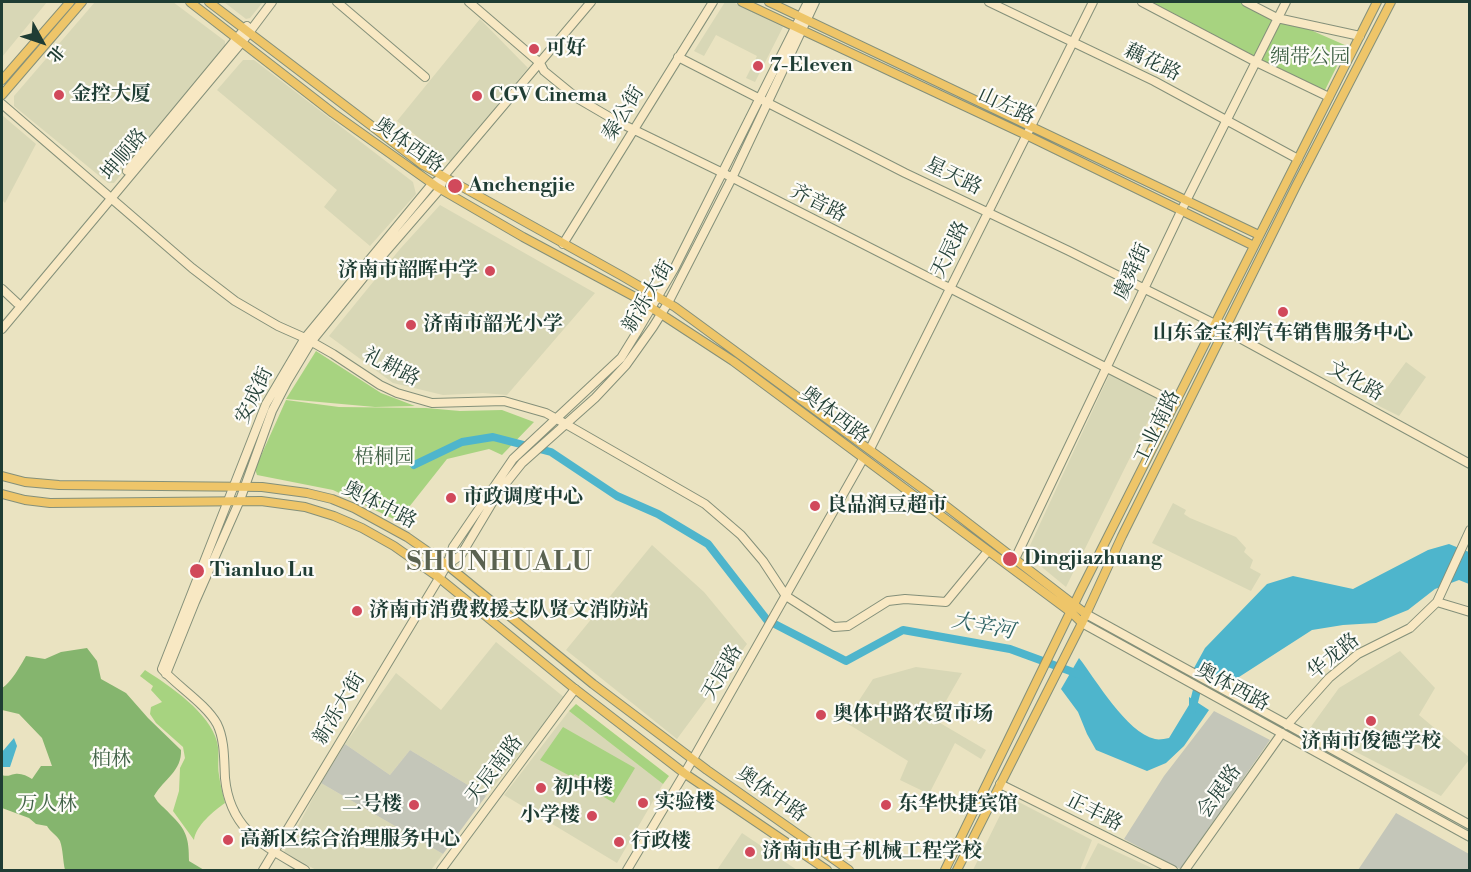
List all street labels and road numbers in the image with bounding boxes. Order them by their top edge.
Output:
street label: 藕花路 [1120,39,1184,87]
street label: 秦公街 [598,82,650,146]
street label: 山左路 [974,83,1038,131]
street label: 奥体西路 [368,113,448,179]
street label: 坤顺路 [97,124,153,186]
street label: 星天路 [921,153,985,201]
street label: 齐音路 [786,180,850,228]
street label: 天辰路 [927,218,975,282]
street label: 虞舜街 [1109,240,1157,304]
street label: 新泺大街 [618,257,680,337]
street label: 礼耕路 [359,344,423,392]
street label: 文化路 [1323,357,1387,407]
street label: 安成街 [231,364,279,428]
street label: 奥体西路 [795,382,873,450]
street label: 工业南路 [1130,387,1186,469]
street label: 奥体中路 [338,477,420,535]
street label: 华龙路 [1303,629,1365,685]
street label: 天辰路 [698,641,748,705]
street label: 奥体西路 [1191,659,1273,717]
street label: 新泺大街 [309,669,371,749]
street label: 天辰南路 [461,731,529,809]
street label: 会展路 [1193,761,1247,823]
street label: 奥体中路 [731,762,811,828]
street label: 正丰路 [1062,789,1126,837]

